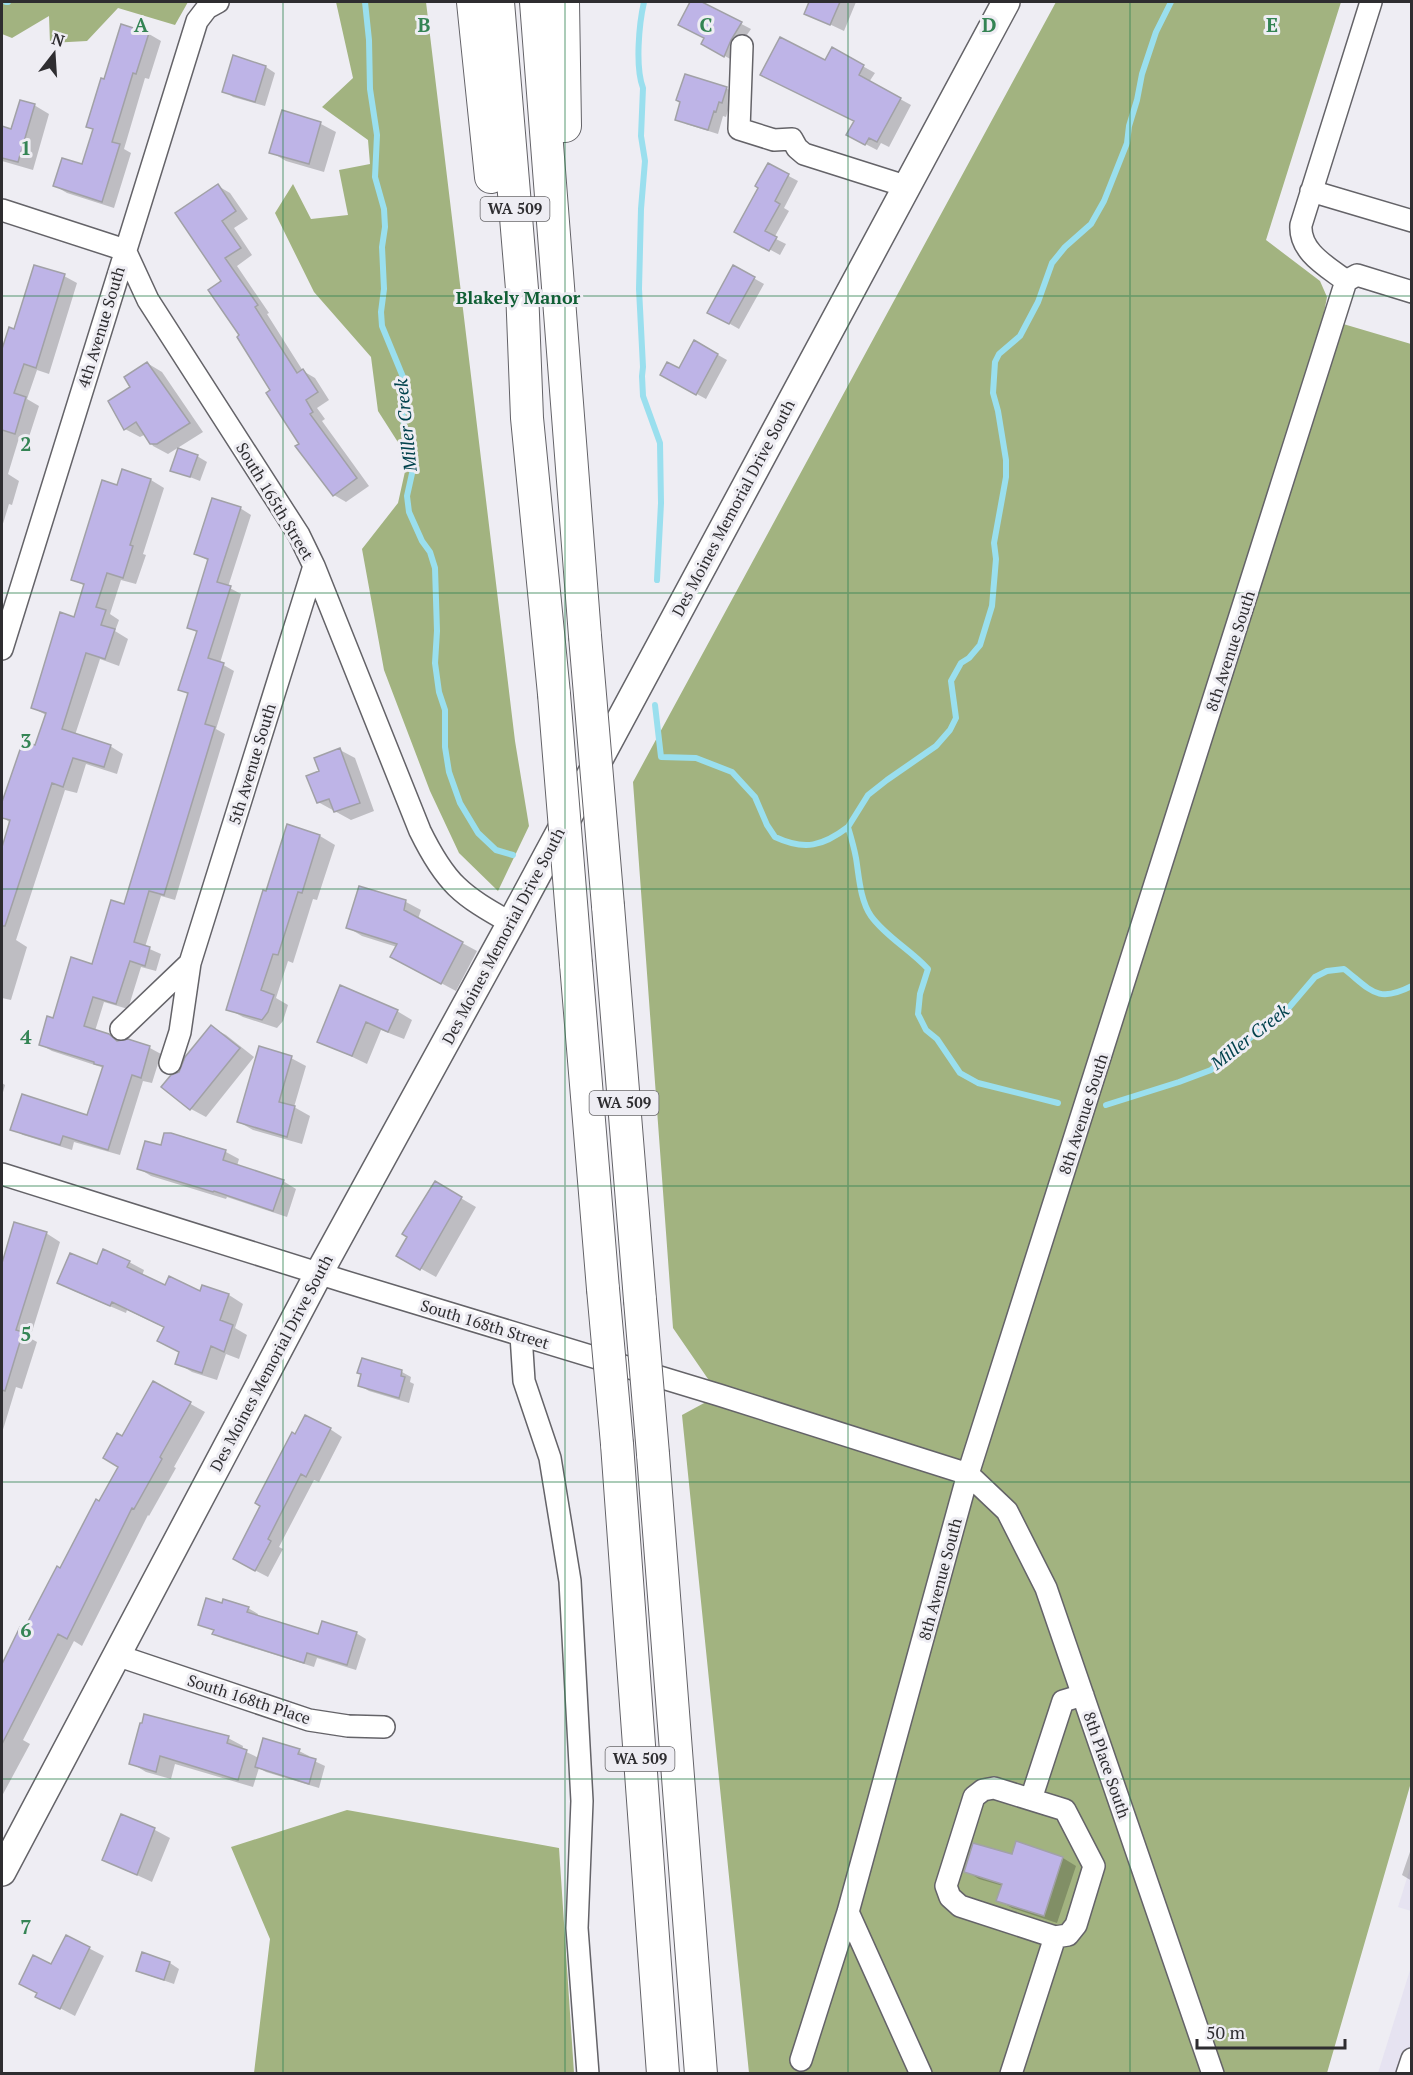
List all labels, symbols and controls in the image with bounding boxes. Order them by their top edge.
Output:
text: A [134,11,149,38]
text: B [418,11,431,38]
text: C [699,11,713,38]
text: D [982,11,996,38]
text: E [1266,11,1278,38]
north arrow [24,24,84,84]
text: N [49,27,67,52]
text: 1 [20,134,32,161]
road number: WA 509 [480,197,550,221]
street label: 4th Avenue South [72,263,130,390]
district label: Blakely Manor [456,285,581,309]
water label: Miller Creek [388,377,422,474]
street label: Des Moines Memorial Drive South [666,395,800,620]
text: 2 [20,430,32,457]
street label: South 165th Street [231,438,319,564]
street label: 8th Avenue South [1200,587,1260,714]
street label: 5th Avenue South [223,700,281,827]
text: 3 [20,727,32,754]
street label: Des Moines Memorial Drive South [436,823,570,1048]
water label: Miller Creek [1204,998,1294,1075]
text: 4 [20,1023,32,1050]
street label: 8th Avenue South [1053,1050,1113,1177]
road number: WA 509 [590,1091,658,1115]
street label: Des Moines Memorial Drive South [204,1250,338,1475]
street label: South 168th Street [418,1294,552,1354]
text: 5 [20,1320,32,1347]
street label: 8th Avenue South [913,1515,967,1643]
text: 6 [20,1616,32,1643]
street label: South 168th Place [185,1669,313,1729]
street label: 8th Place South [1078,1709,1136,1822]
road number: WA 509 [606,1747,674,1771]
text: 7 [20,1913,32,1940]
scale bar [1197,2012,1346,2050]
text: 50 m [1206,2020,1246,2044]

